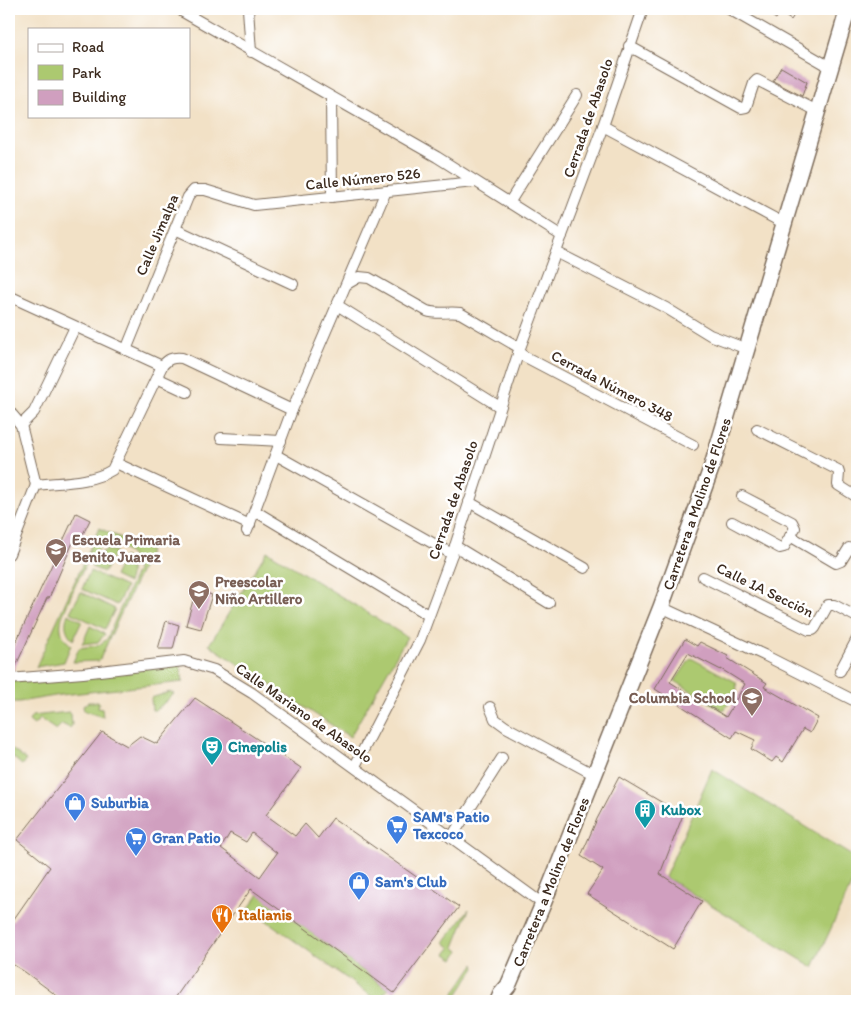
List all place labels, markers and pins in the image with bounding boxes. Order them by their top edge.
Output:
place label: Escuela Primaria Benito Juarez [72,531,180,566]
school or university icon: Escuela Primaria Benito Juarez [44,537,68,568]
place label: Preescolar Niño Artillero [215,573,303,608]
school or university icon: Preescolar Niño Artillero [187,579,211,610]
school or university icon: Columbia School [740,686,764,717]
place label: Columbia School [629,689,737,707]
theatre icon: Cinepolis [200,735,224,766]
place label: Cinepolis [228,738,287,757]
shop icon: Suburbia [63,791,87,822]
place label: Suburbia [91,794,149,812]
building icon: Kubox [633,798,657,829]
place label: Kubox [661,801,702,819]
place label: SAM's Patio Texcoco [412,808,490,843]
supermarket icon: SAM's Patio Texcoco [385,814,409,845]
supermarket icon: Gran Patio [124,826,148,857]
place label: Gran Patio [152,829,221,847]
shop icon: Sam's Club [347,870,371,901]
place label: Sam's Club [375,873,447,891]
restaurant icon: Italianis [210,903,234,934]
place label: Italianis [238,906,292,924]

